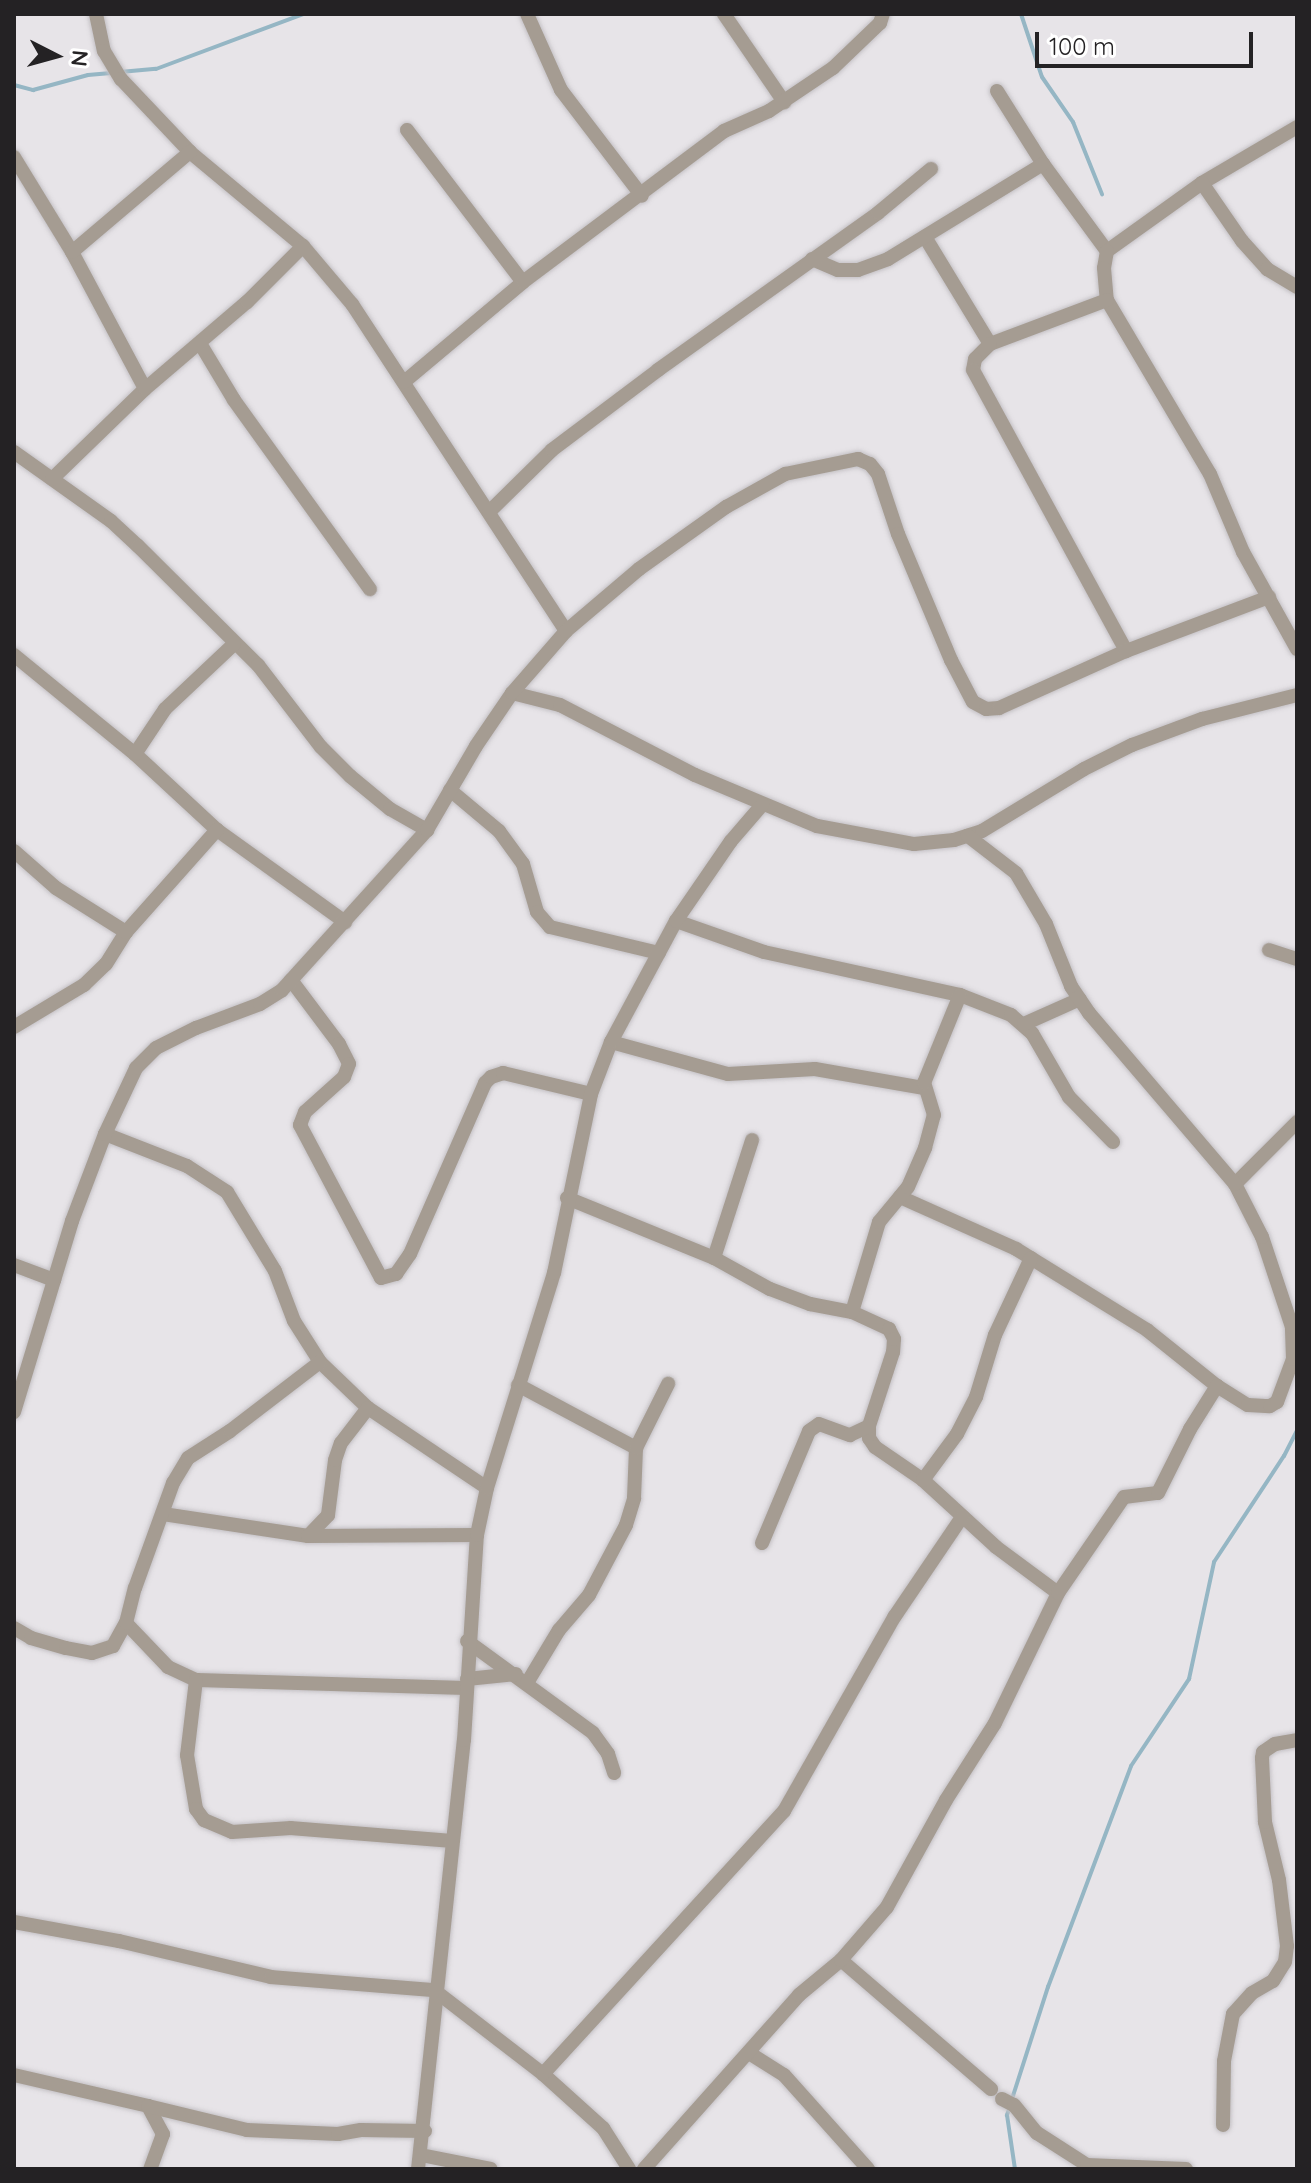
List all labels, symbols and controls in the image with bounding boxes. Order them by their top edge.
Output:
north arrow [16,16,96,96]
scale bar [1039,16,1257,66]
text: 100 m [1049,31,1115,61]
text: N [65,49,95,68]

